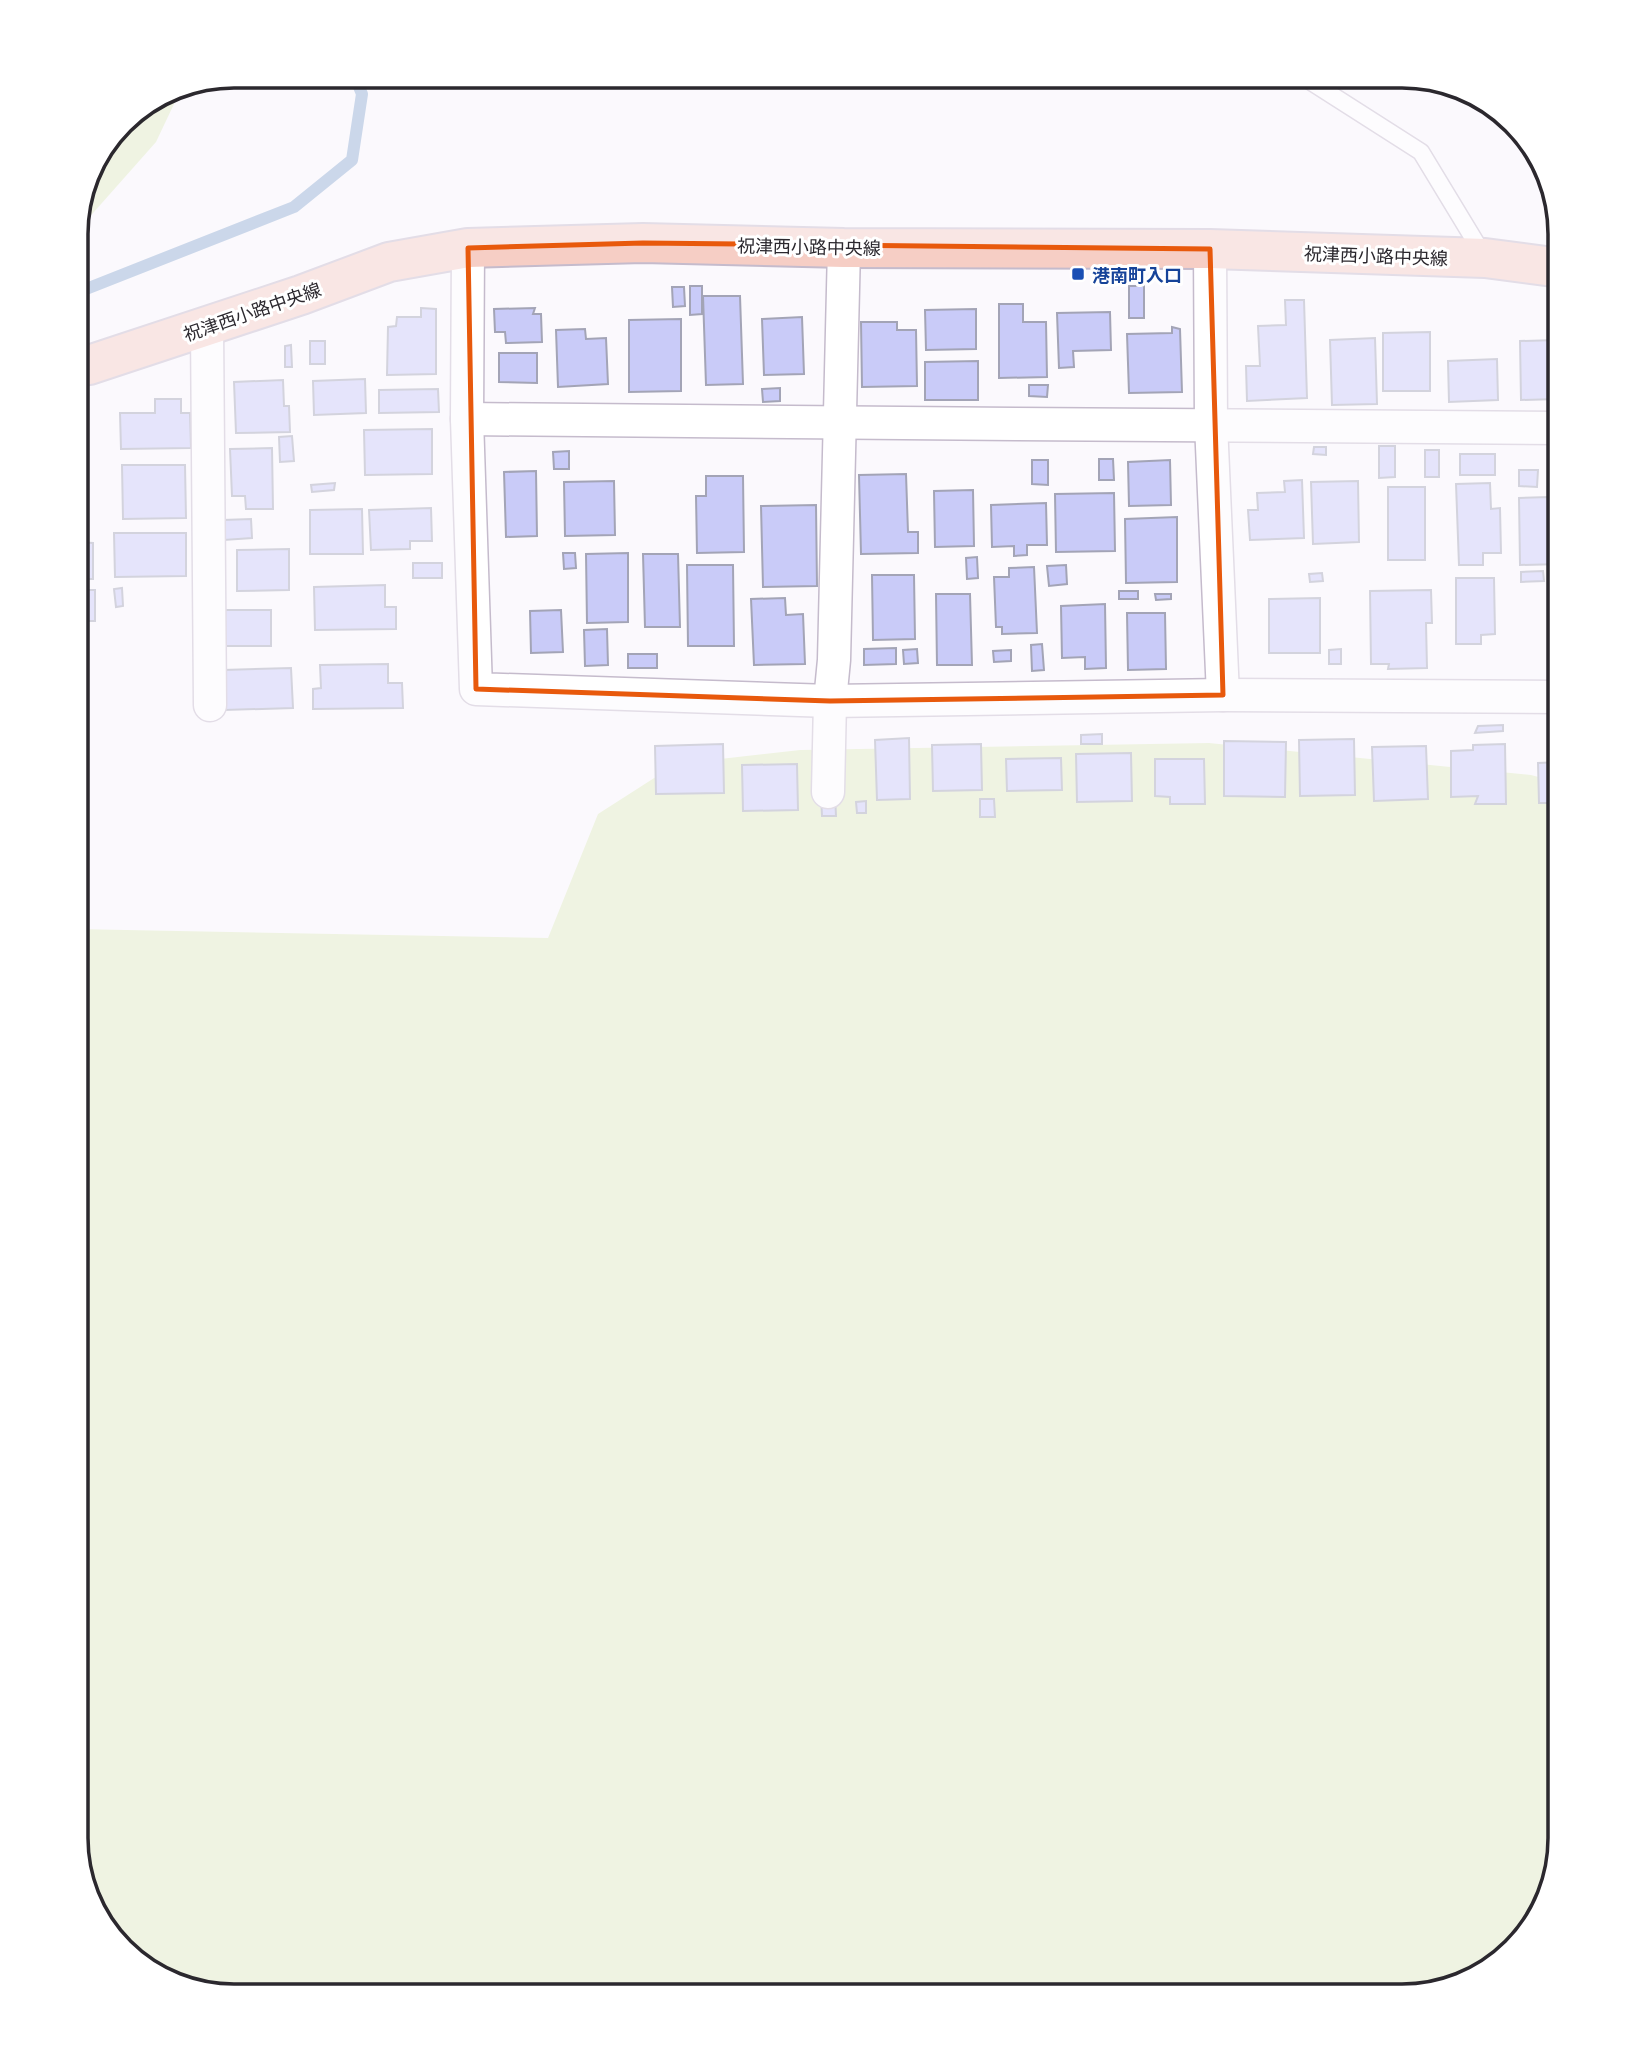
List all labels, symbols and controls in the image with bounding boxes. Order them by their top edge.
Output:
street label: 祝津西小路中央線 [737,231,881,261]
street label: 祝津西小路中央線 [1304,239,1448,271]
place label: 港南町入口 [1092,261,1182,288]
marker: 港南町入口 [1070,266,1086,282]
street label: 祝津西小路中央線 [180,275,324,347]

